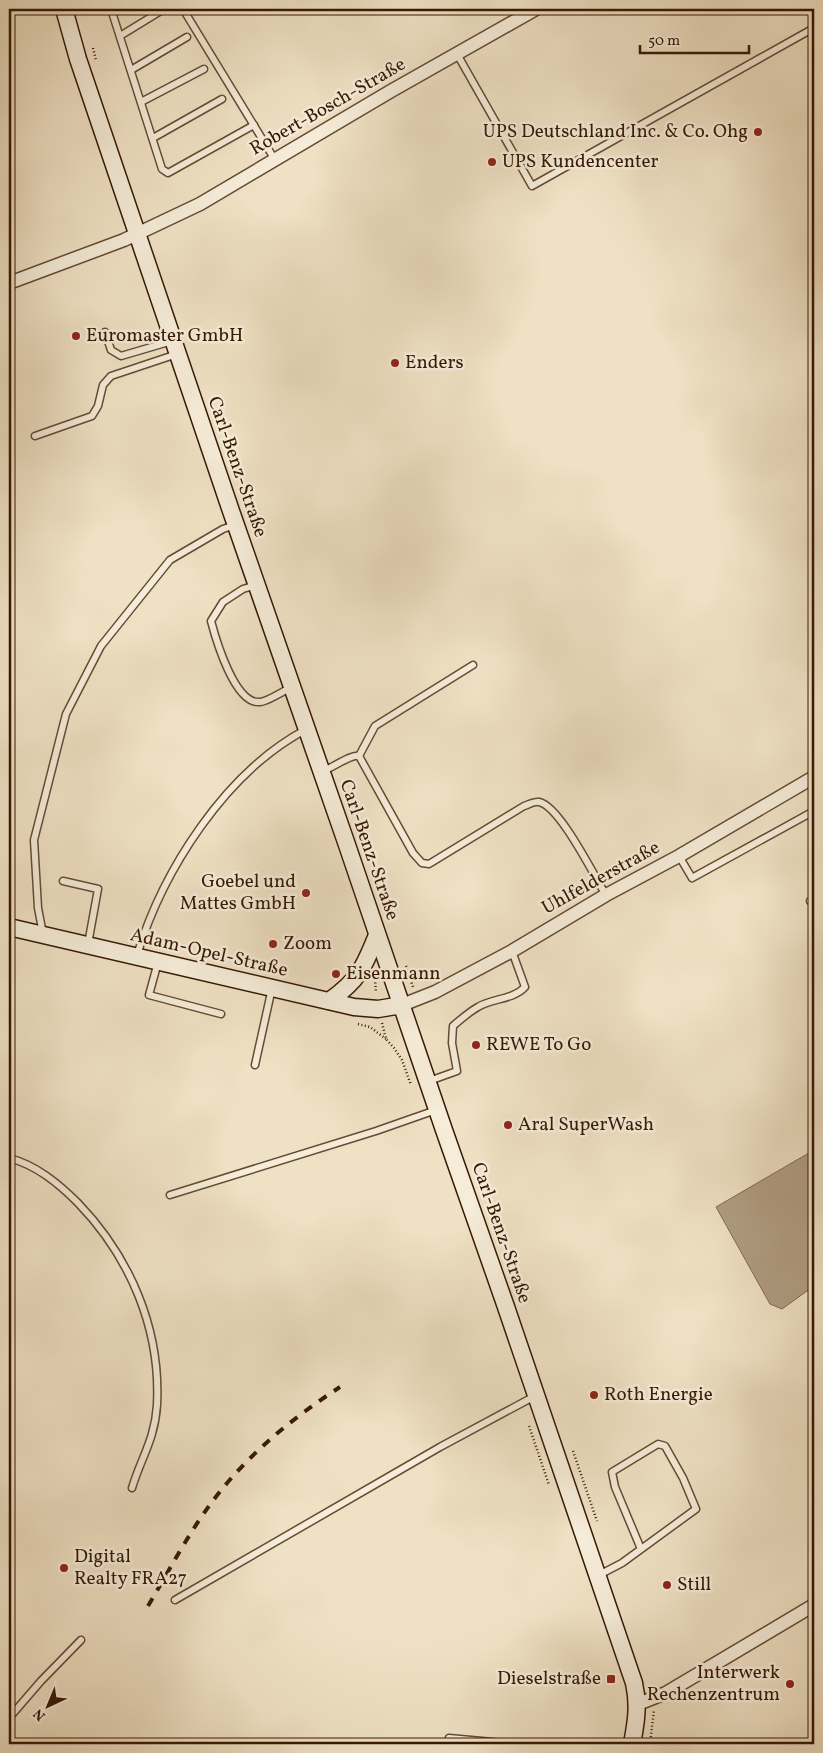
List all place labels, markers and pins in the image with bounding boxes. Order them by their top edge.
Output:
place label: UPS Deutschland Inc. & Co. Ohg [483,119,748,145]
marker: UPS Deutschland Inc. & Co. Ohg [752,126,764,138]
place label: UPS Kundencenter [502,149,658,175]
marker: UPS Kundencenter [486,156,498,168]
place label: Euromaster GmbH [86,323,243,349]
marker: Euromaster GmbH [70,330,82,342]
place label: Enders [405,350,464,376]
marker: Enders [389,357,401,369]
place label: Goebel und Mattes GmbH [180,869,296,917]
marker: Goebel und Mattes GmbH [300,887,312,899]
place label: Zoom [283,931,332,957]
marker: Zoom [267,938,279,950]
place label: Eisenmann [346,961,441,987]
marker: Eisenmann [330,968,342,980]
place label: REWE To Go [486,1032,591,1058]
marker: REWE To Go [470,1039,482,1051]
place label: Aral SuperWash [518,1112,654,1138]
marker: Aral SuperWash [502,1119,514,1131]
place label: Roth Energie [604,1382,713,1408]
marker: Roth Energie [588,1389,600,1401]
place label: Digital Realty FRA27 [74,1544,187,1592]
marker: Digital Realty FRA27 [58,1562,70,1574]
place label: Still [677,1572,712,1598]
marker: Still [661,1579,673,1591]
place label: Interwerk Rechenzentrum [647,1660,780,1708]
place label: Dieselstraße [497,1666,601,1692]
marker: Dieselstraße [605,1673,617,1685]
marker: Interwerk Rechenzentrum [784,1678,796,1690]

